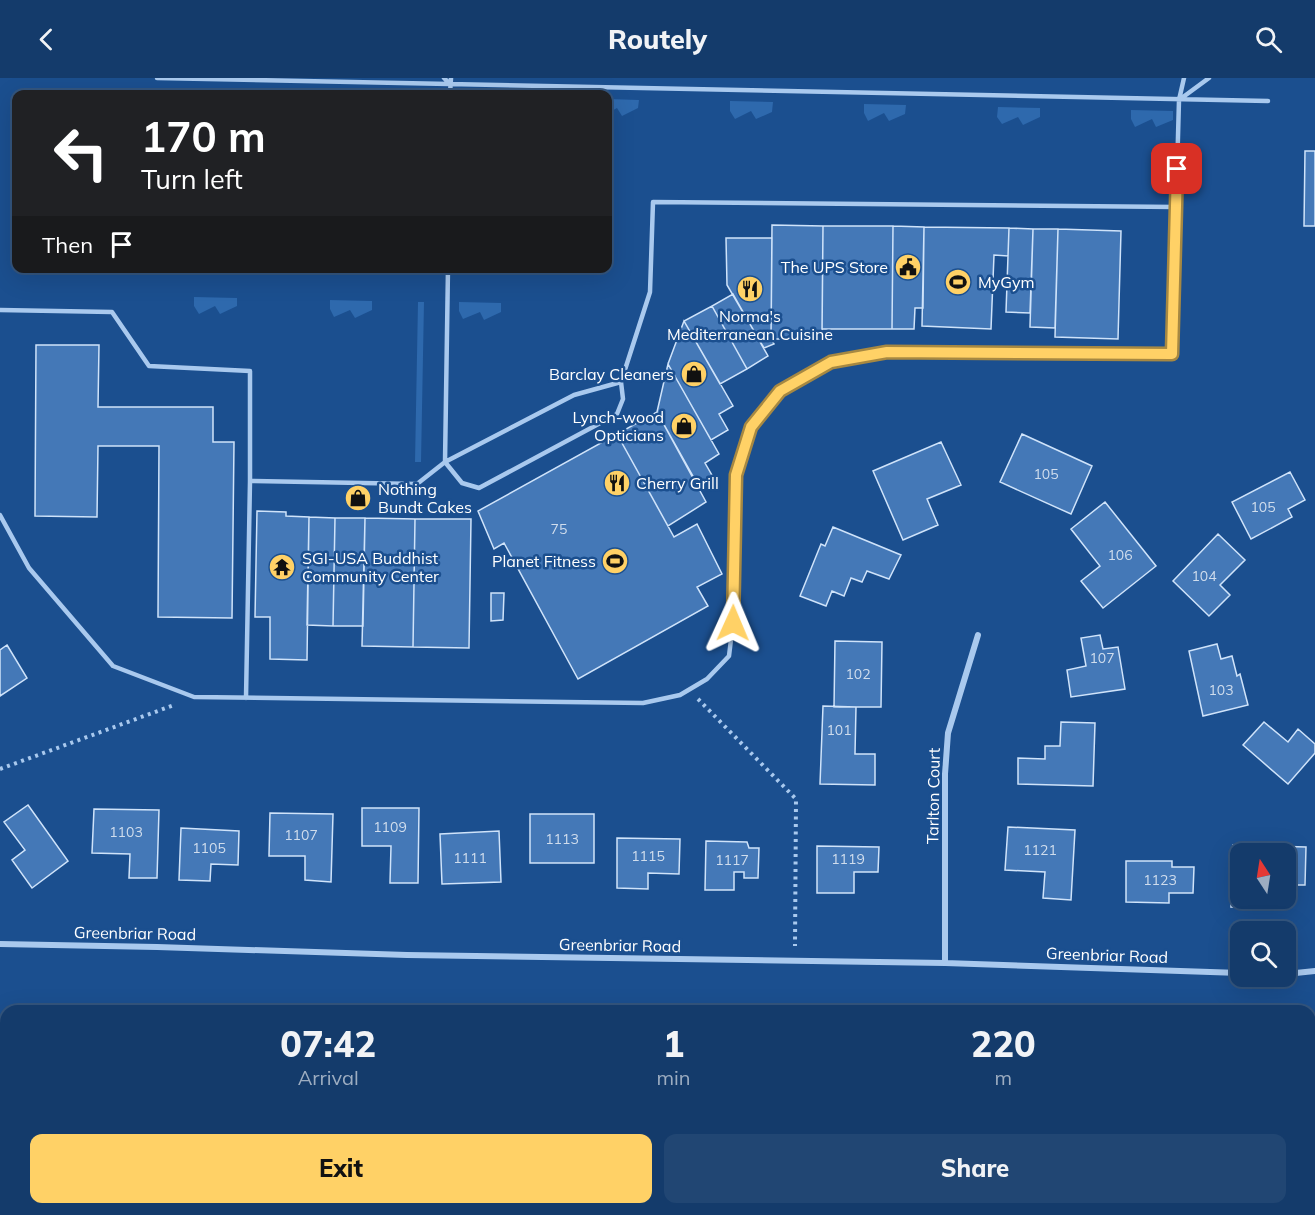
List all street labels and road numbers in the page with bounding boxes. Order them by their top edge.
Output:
street label: Tarlton Court [922,747,944,844]
street label: Greenbriar Road [74,922,196,944]
street label: Greenbriar Road [559,934,681,956]
street label: Greenbriar Road [1046,943,1168,967]

